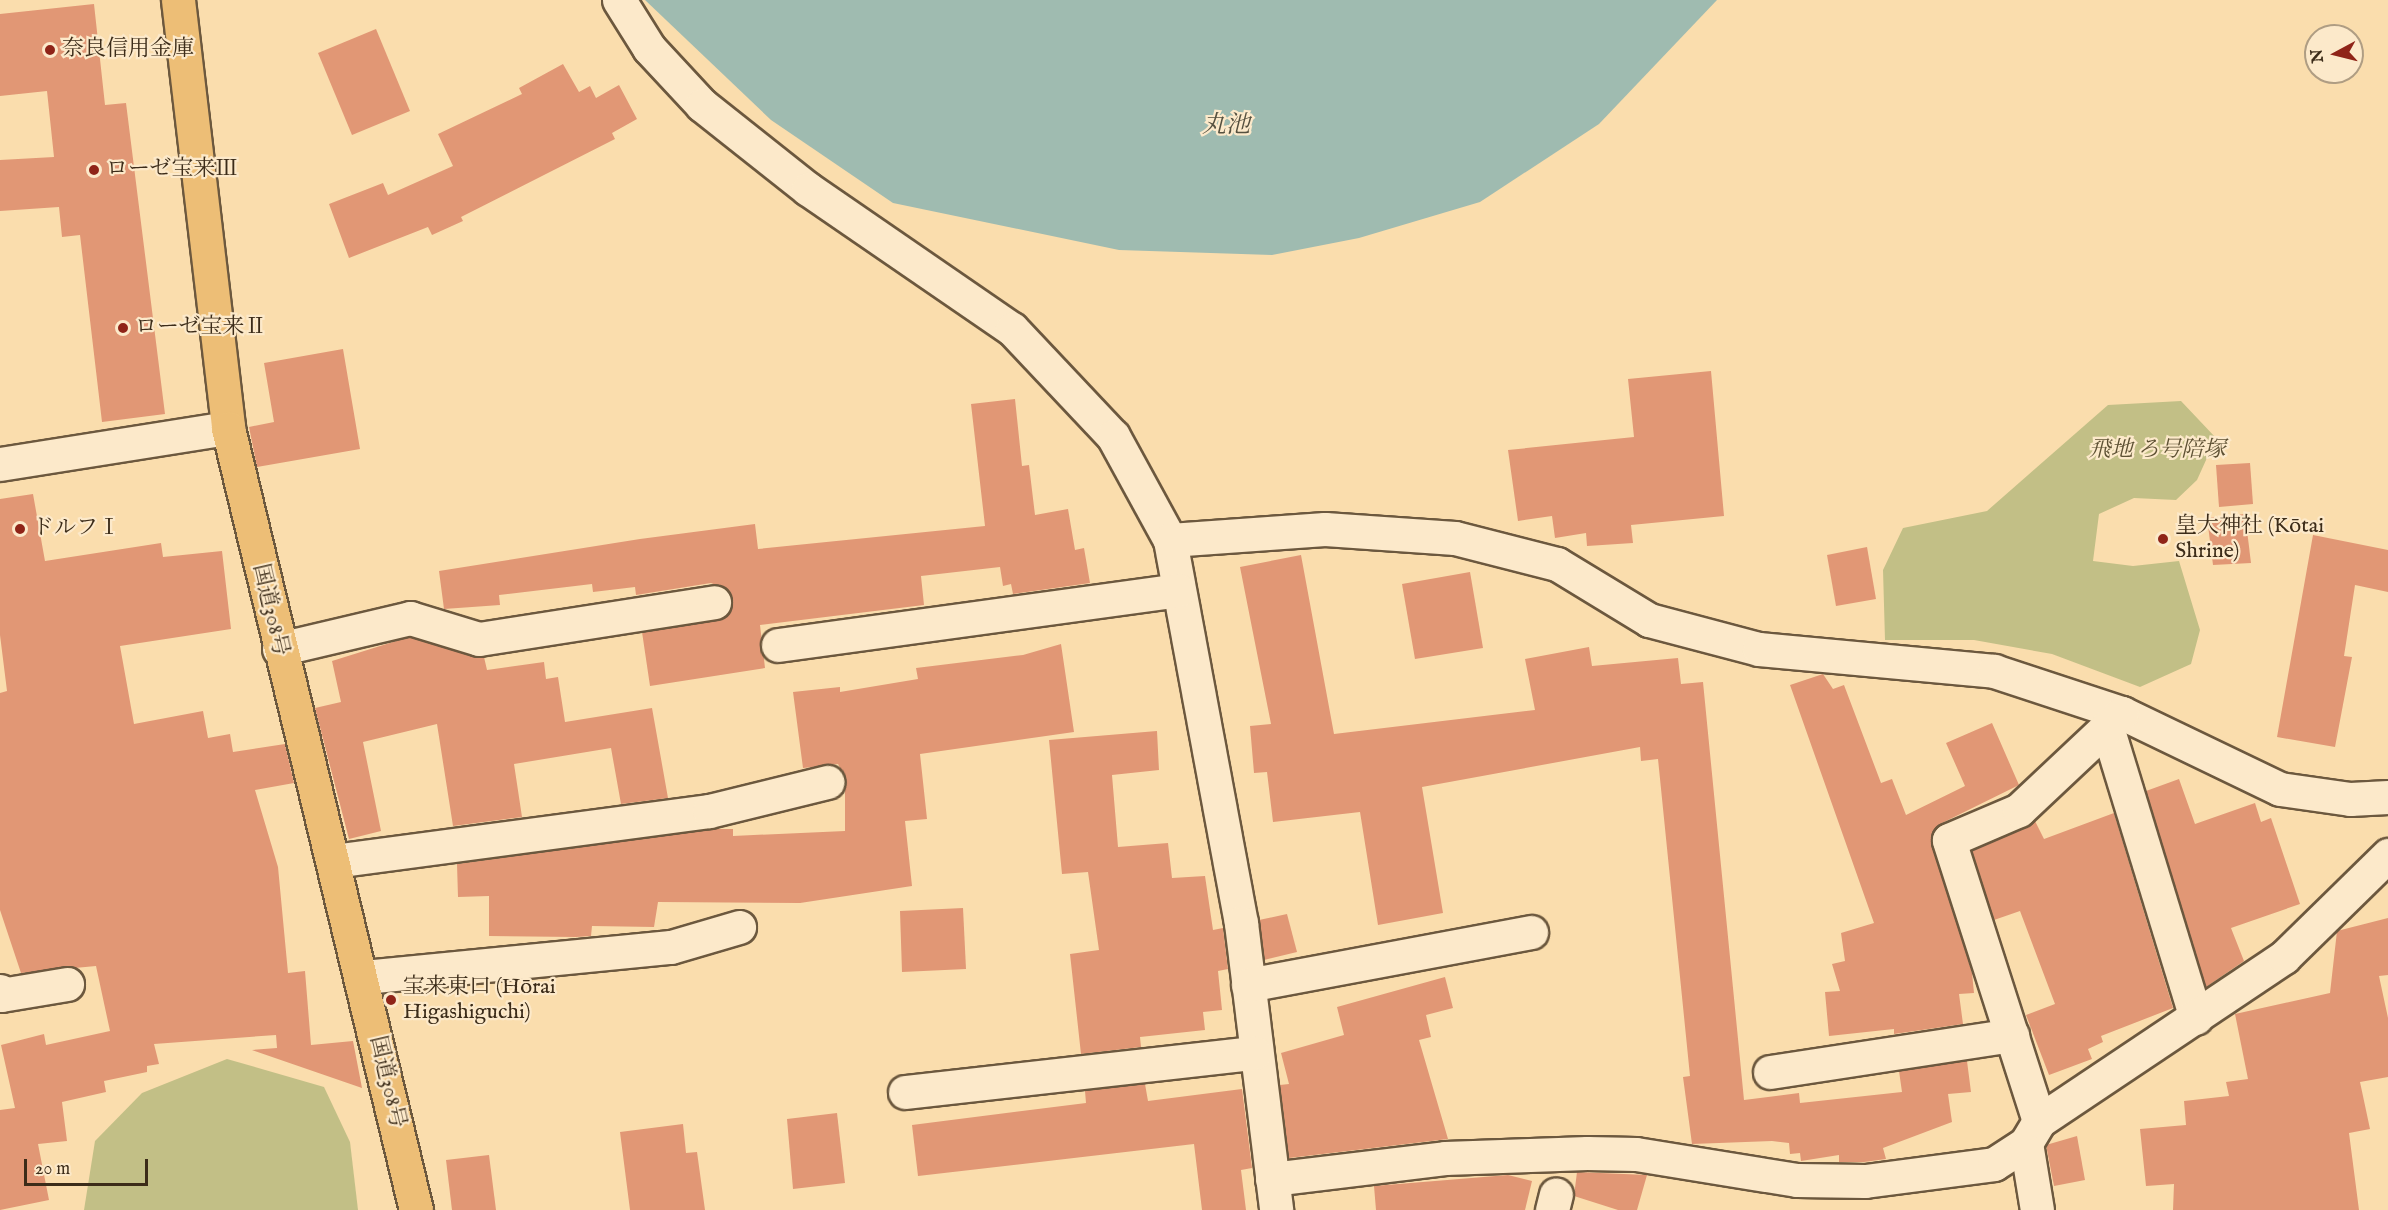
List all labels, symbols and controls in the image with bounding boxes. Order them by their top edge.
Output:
north arrow [2304,24,2364,84]
place label: 奈良信用金庫 [62,37,194,63]
marker: 奈良信用金庫 [43,43,57,57]
text: N [2307,48,2329,64]
water label: 丸池 [1202,112,1250,140]
place label: ローゼ宝来Ⅲ [106,157,238,183]
marker: ローゼ宝来Ⅲ [87,163,101,177]
place label: ローゼ宝来Ⅱ [135,315,267,341]
marker: ローゼ宝来Ⅱ [116,321,130,335]
park label: 飛地 ろ号陪塚 [2089,438,2225,464]
place label: 皇大神社 (Kōtai Shrine) [2175,513,2324,564]
place label: ドルフⅠ [32,516,120,542]
marker: ドルフⅠ [13,522,27,536]
marker: 皇大神社 (Kōtai Shrine) [2156,532,2170,546]
street label: 国道308号 [247,561,293,659]
place label: 宝来東口 (Hōrai Higashiguchi) [403,974,556,1026]
marker: 宝来東口 (Hōrai Higashiguchi) [384,993,398,1007]
street label: 国道308号 [364,1033,410,1131]
scale bar [27,1147,152,1185]
text: 20 m [35,1158,70,1181]

